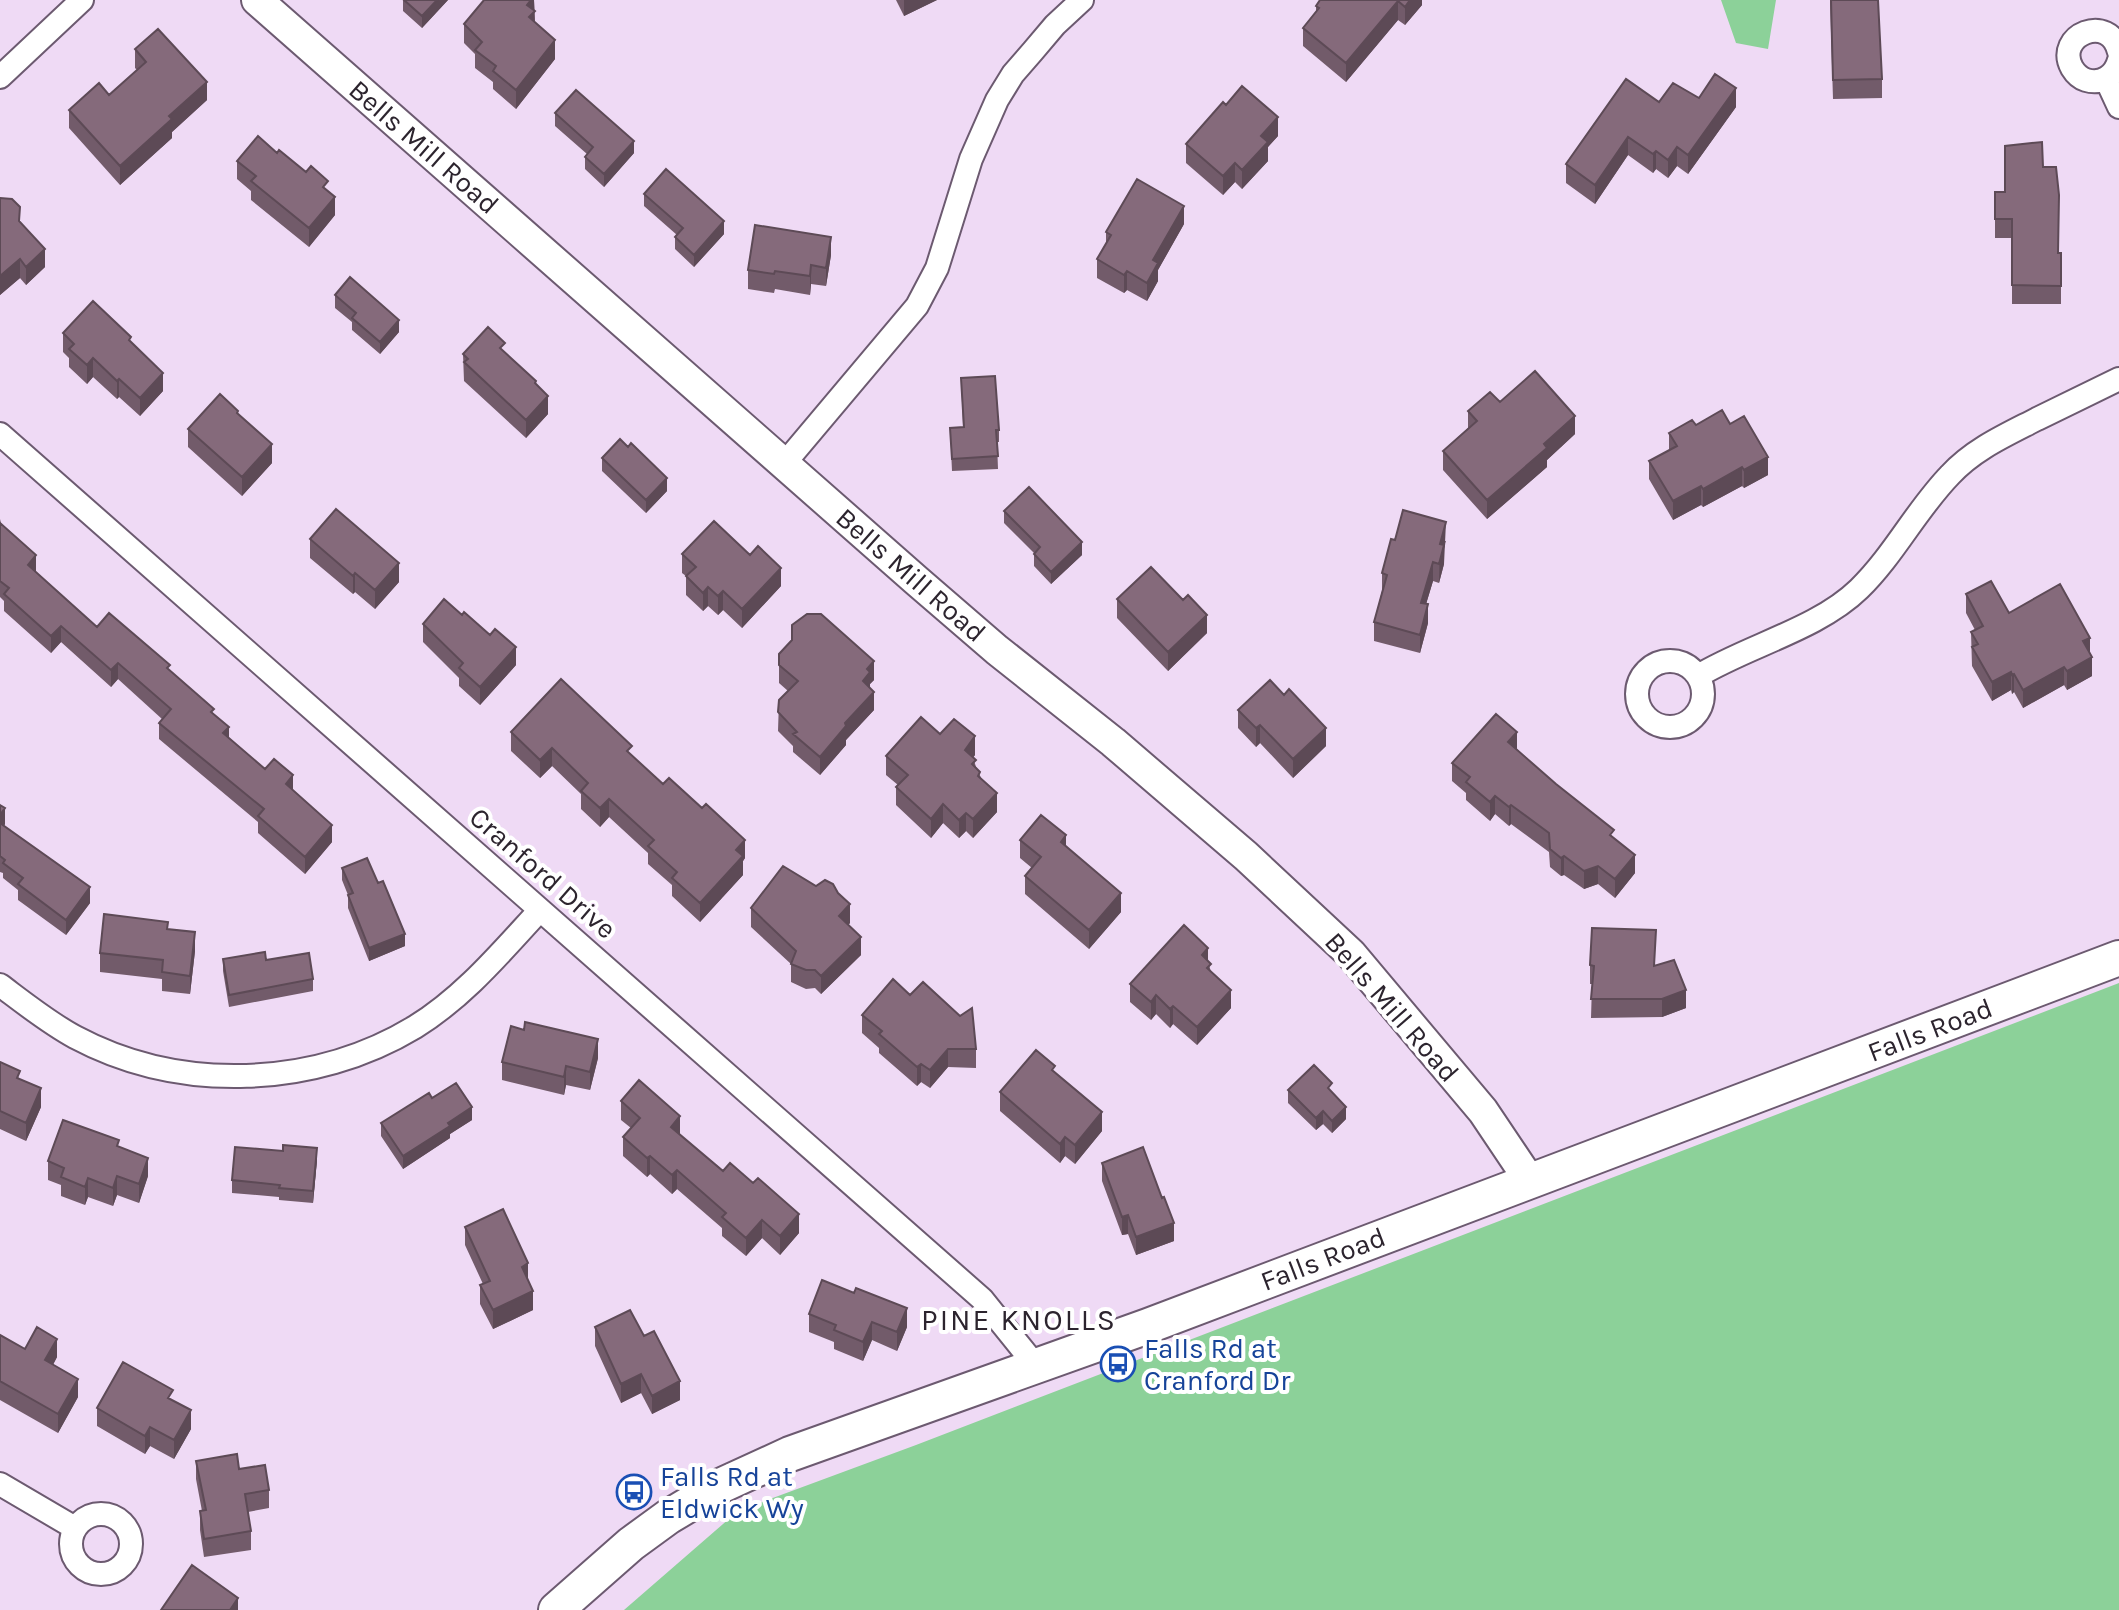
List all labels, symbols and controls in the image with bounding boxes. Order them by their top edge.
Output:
street label: Bells Mill Road [342,73,506,221]
street label: Bells Mill Road [829,501,993,649]
street label: Cranford Drive [463,800,623,946]
street label: Bells Mill Road [1318,925,1466,1089]
street label: Falls Road [1863,991,1997,1069]
street label: Falls Road [1256,1220,1390,1298]
district label: PINE KNOLLS [921,1302,1117,1338]
place label: Falls Rd at Cranford Dr [1144,1332,1291,1397]
bus stop icon: Falls Rd at Cranford Dr [1099,1345,1137,1383]
place label: Falls Rd at Eldwick Wy [660,1460,804,1525]
bus stop icon: Falls Rd at Eldwick Wy [615,1473,653,1511]

